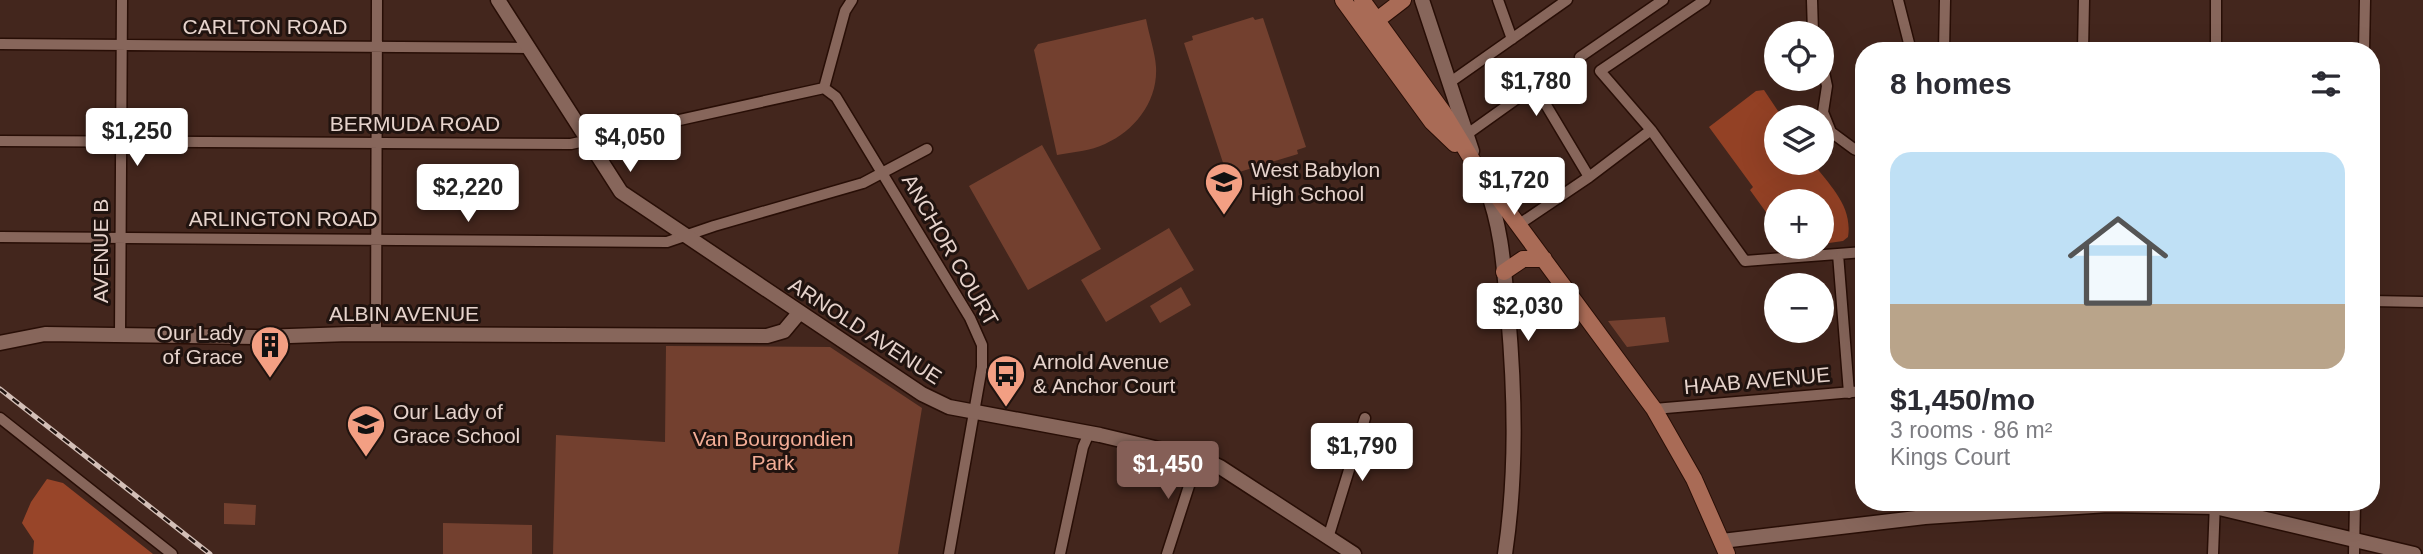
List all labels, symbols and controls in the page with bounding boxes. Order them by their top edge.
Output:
street label: CARLTON ROAD [183,15,347,38]
map controls [1764,21,1834,343]
button: locate [1764,21,1834,91]
pin: $1,780 [1479,58,1593,118]
icon: filters [2307,65,2345,103]
text: 8 homes [1890,67,2012,100]
text: $1,780 [1501,68,1571,94]
button: layers [1764,105,1834,175]
pin: $1,250 [80,108,194,168]
street label: BERMUDA ROAD [330,112,500,135]
pin: $4,050 [573,114,687,174]
text: $1,250 [102,118,172,144]
text: $4,050 [595,124,665,150]
place label: West Babylon High School [1251,158,1380,205]
pin: $1,720 [1457,158,1571,217]
school or university icon: West Babylon High School [1203,161,1245,216]
pin: $2,220 [411,164,525,224]
text: $1,720 [1479,167,1549,193]
street label: ANCHOR COURT [898,170,1003,330]
text: $2,220 [433,174,503,200]
button: + [1764,189,1834,259]
icon: home [2055,198,2181,324]
street label: AVENUE B [89,199,112,303]
street label: ARLINGTON ROAD [189,207,377,230]
street label: ARNOLD AVENUE [785,273,946,388]
button: − [1764,273,1834,343]
pin: $2,030 [1471,284,1585,343]
text: $2,030 [1493,293,1563,319]
street label: ALBIN AVENUE [329,302,479,325]
place label: Our Lady of Grace [157,321,243,368]
building icon: Our Lady of Grace [249,324,291,379]
place label: Arnold Avenue & Anchor Court [1033,350,1176,397]
bus stop icon: Arnold Avenue & Anchor Court [985,353,1027,408]
street label: HAAB AVENUE [1683,363,1831,398]
text: $1,450/mo [1890,383,2035,416]
place label: Our Lady of Grace School [393,400,520,447]
school or university icon: Our Lady of Grace School [345,403,387,458]
text: 3 rooms · 86 m² [1890,417,2052,443]
pin: $1,790 [1305,424,1419,483]
park label: Van Bourgondien Park [693,427,853,474]
text: $1,790 [1327,433,1397,459]
pin: $1,450 [1111,442,1225,501]
text: Kings Court [1890,444,2010,470]
text: $1,450 [1133,451,1203,477]

